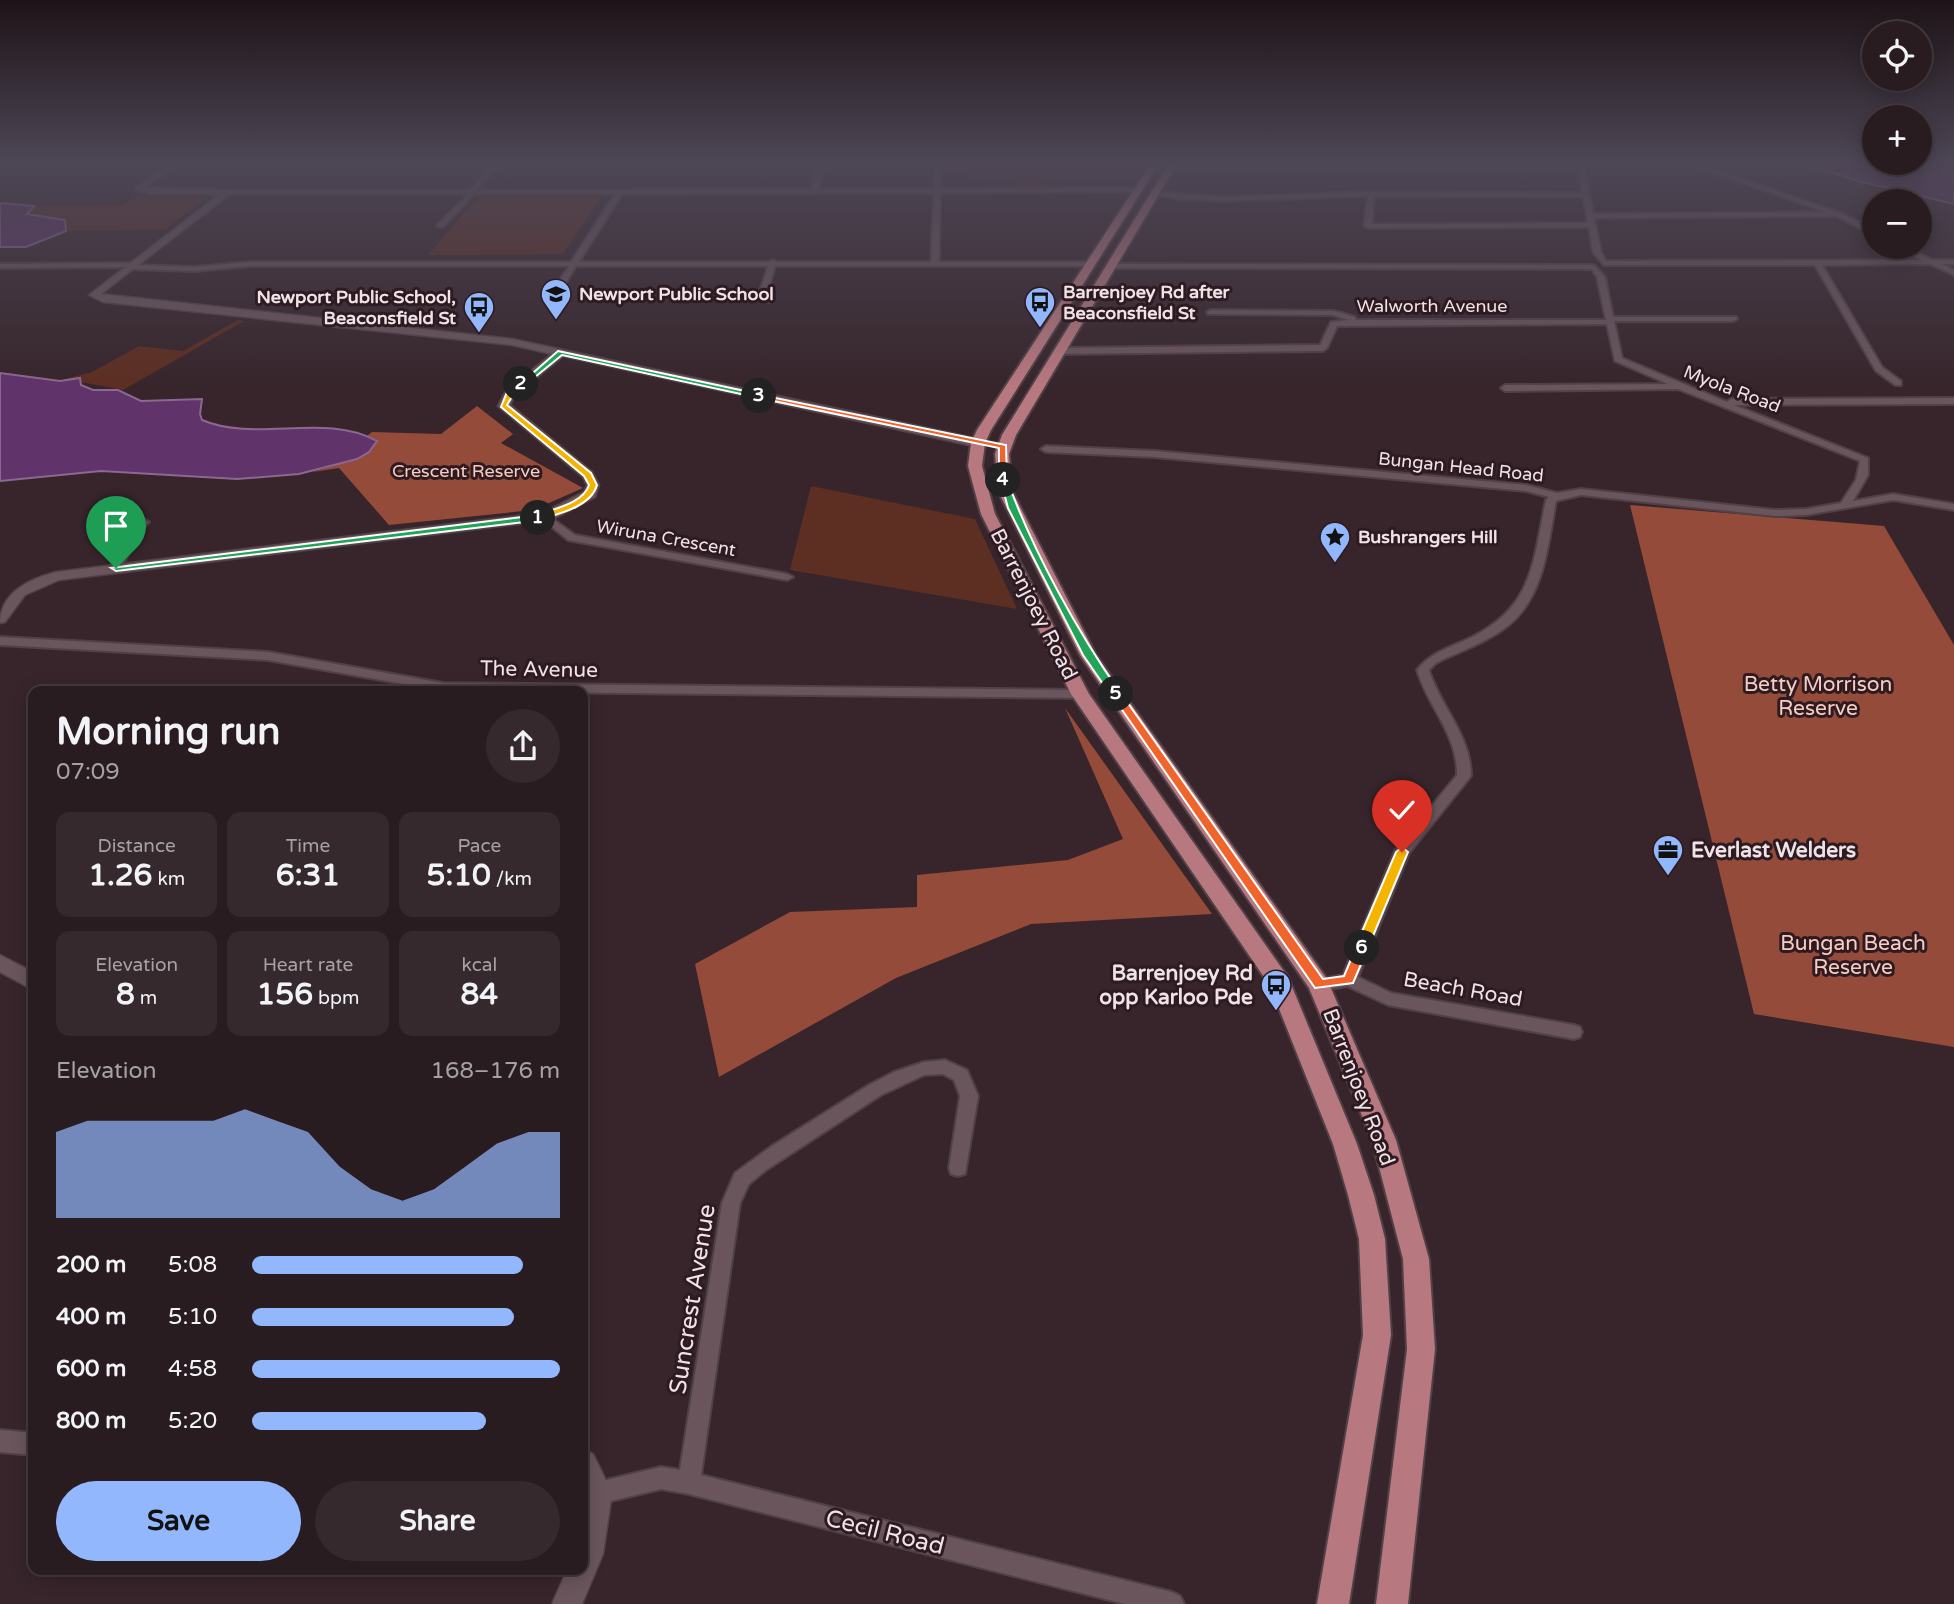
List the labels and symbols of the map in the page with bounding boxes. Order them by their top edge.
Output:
school or university icon: Newport Public School [539,277,573,321]
place label: Barrenjoey Rd after Beaconsfield St [1063,281,1231,324]
place label: Newport Public School [579,283,774,305]
bus stop icon: Barrenjoey Rd after Beaconsfield St [1023,285,1057,329]
place label: Newport Public School, Beaconsfield St [256,286,456,329]
bus stop icon: Newport Public School, Beaconsfield St [462,290,496,334]
street label: Walworth Avenue [1357,295,1507,317]
street label: Myola Road [1680,360,1784,418]
pin: 2 [504,366,538,402]
pin: 3 [742,378,776,414]
street label: Bungan Head Road [1377,447,1545,487]
park label: Crescent Reserve [392,460,540,482]
pin: 4 [986,462,1020,498]
pin [86,496,146,568]
pin: 1 [520,500,556,536]
street label: Wiruna Crescent [595,515,738,561]
place icon: Bushrangers Hill [1318,520,1352,564]
street label: Barrenjoey Road [985,525,1082,684]
place label: Bushrangers Hill [1358,526,1498,548]
street label: The Avenue [480,656,598,683]
park label: Betty Morrison Reserve [1744,672,1892,721]
pin: 5 [1098,676,1134,712]
pin [1372,780,1432,852]
office icon: Everlast Welders [1651,833,1685,877]
place label: Everlast Welders [1691,838,1856,863]
pin: 6 [1344,930,1380,965]
park label: Bungan Beach Reserve [1780,931,1926,980]
place label: Barrenjoey Rd opp Karloo Pde [1099,961,1253,1010]
street label: Beach Road [1401,967,1524,1012]
bus stop icon: Barrenjoey Rd opp Karloo Pde [1259,968,1293,1012]
street label: Barrenjoey Road [1317,1005,1400,1169]
street label: Suncrest Avenue [663,1202,722,1396]
street label: Cecil Road [823,1504,947,1561]

